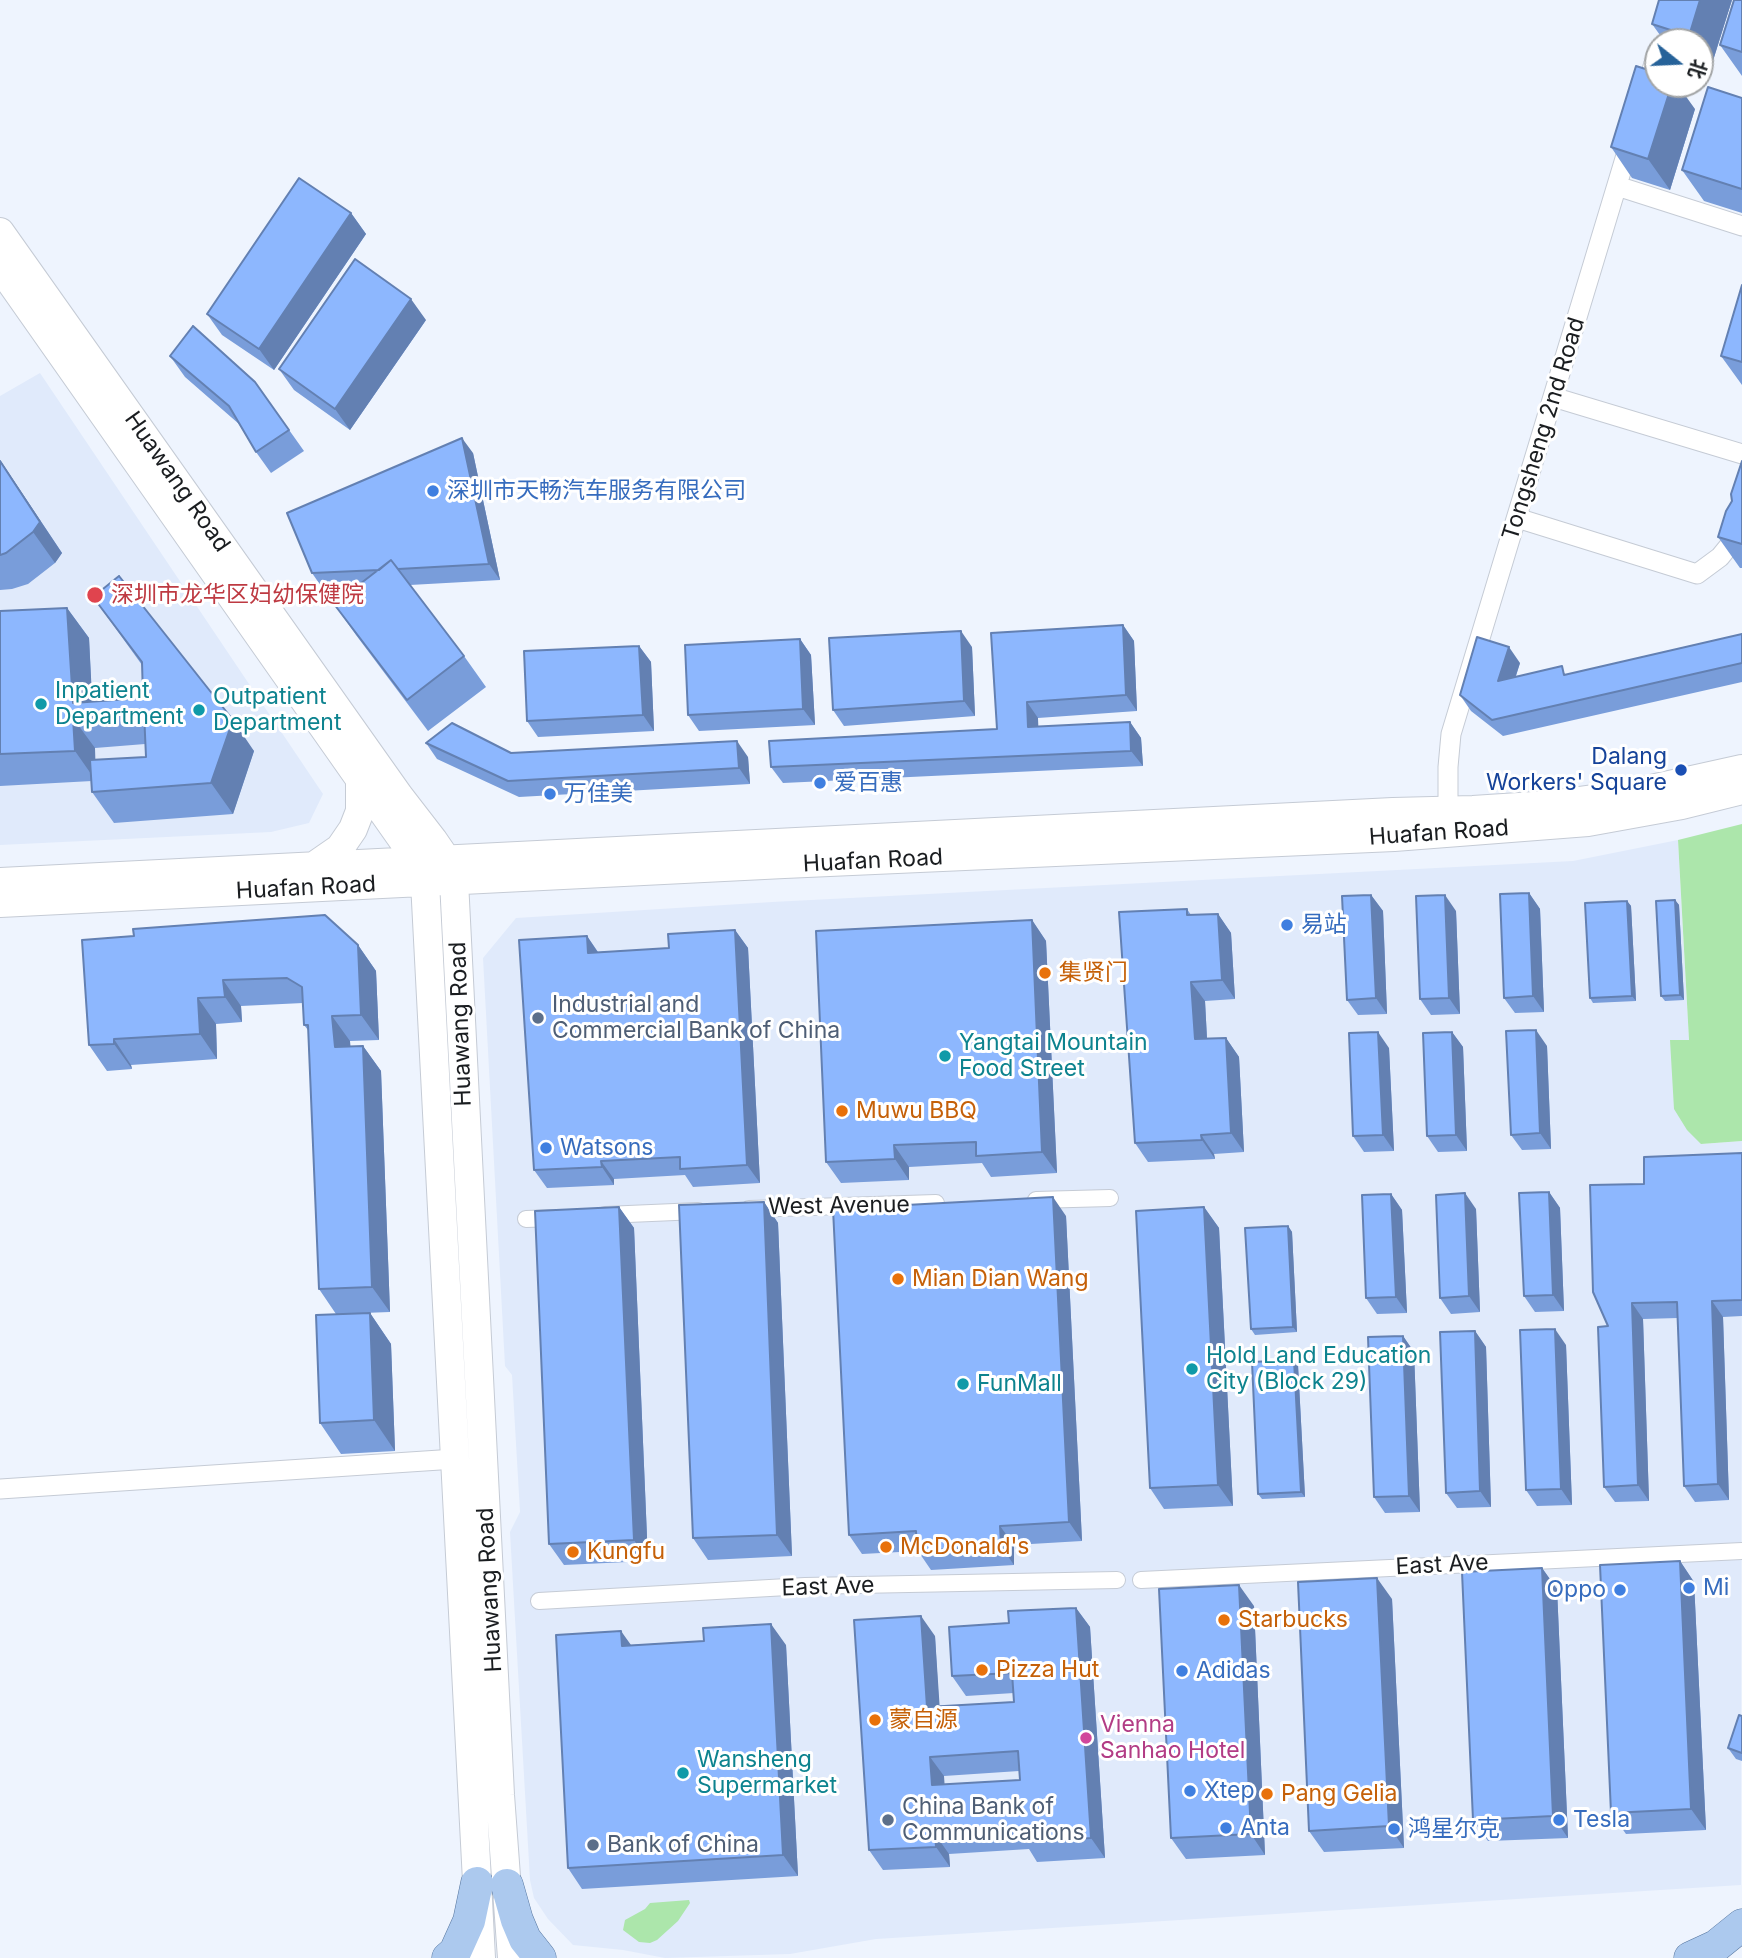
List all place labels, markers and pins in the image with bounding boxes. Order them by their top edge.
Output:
place label: 深圳市天畅汽车服务有限公司 [447,477,746,505]
marker: 深圳市天畅汽车服务有限公司 [425,483,441,499]
place label: 深圳市龙华区妇幼保健院 [111,581,364,609]
marker: 深圳市龙华区妇幼保健院 [85,585,105,605]
place label: Inpatient Department [55,677,183,731]
place label: Outpatient Department [213,683,341,737]
marker: Inpatient Department [33,696,49,712]
marker: Outpatient Department [191,702,207,718]
place label: Dalang Workers' Square [1486,743,1667,797]
marker: Dalang Workers' Square [1673,762,1689,778]
place label: 爱百惠 [834,769,903,797]
marker: 爱百惠 [812,775,828,791]
place label: 万佳美 [564,780,633,808]
marker: 万佳美 [542,786,558,802]
place label: 易站 [1301,911,1347,939]
marker: 易站 [1279,917,1295,933]
place label: 集贤门 [1059,959,1128,987]
marker: 集贤门 [1037,965,1053,981]
place label: Industrial and Commercial Bank of China [552,991,840,1045]
marker: Industrial and Commercial Bank of China [530,1010,546,1026]
place label: Yangtai Mountain Food Street [959,1029,1148,1083]
marker: Yangtai Mountain Food Street [937,1048,953,1064]
place label: Muwu BBQ [856,1097,977,1125]
marker: Muwu BBQ [834,1103,850,1119]
place label: Watsons [560,1134,653,1162]
marker: Watsons [538,1140,554,1156]
place label: Mian Dian Wang [912,1265,1089,1293]
marker: Mian Dian Wang [890,1271,906,1287]
place label: Hold Land Education City (Block 29) [1206,1342,1431,1396]
marker: Hold Land Education City (Block 29) [1184,1361,1200,1377]
place label: FunMall [977,1370,1062,1398]
marker: FunMall [955,1376,971,1392]
place label: McDonald's [900,1533,1029,1561]
place label: Kungfu [587,1538,665,1566]
marker: McDonald's [878,1539,894,1555]
marker: Kungfu [565,1544,581,1560]
place label: Mi [1703,1574,1729,1602]
place label: Oppo [1546,1576,1606,1604]
marker: Mi [1681,1580,1697,1596]
marker: Oppo [1612,1582,1628,1598]
place label: Starbucks [1238,1606,1348,1634]
marker: Starbucks [1216,1612,1232,1628]
place label: Pizza Hut [996,1656,1099,1684]
place label: Adidas [1196,1657,1271,1685]
marker: Pizza Hut [974,1662,990,1678]
marker: Adidas [1174,1663,1190,1679]
place label: 蒙自源 [889,1706,958,1734]
place label: Vienna Sanhao Hotel [1100,1711,1245,1765]
marker: 蒙自源 [867,1712,883,1728]
marker: Vienna Sanhao Hotel [1078,1730,1094,1746]
place label: Wansheng Supermarket [697,1746,837,1800]
marker: Wansheng Supermarket [675,1765,691,1781]
place label: Xtep [1204,1777,1254,1805]
place label: Pang Gelia [1281,1780,1397,1808]
marker: Xtep [1182,1783,1198,1799]
marker: Pang Gelia [1259,1786,1275,1802]
place label: China Bank of Communications [902,1793,1085,1847]
place label: Tesla [1573,1806,1630,1834]
marker: China Bank of Communications [880,1812,896,1828]
marker: Tesla [1551,1812,1567,1828]
place label: Anta [1240,1814,1290,1842]
place label: 鸿星尔克 [1408,1815,1500,1843]
marker: Anta [1218,1820,1234,1836]
marker: 鸿星尔克 [1386,1821,1402,1837]
place label: Bank of China [607,1831,759,1859]
marker: Bank of China [585,1837,601,1853]

